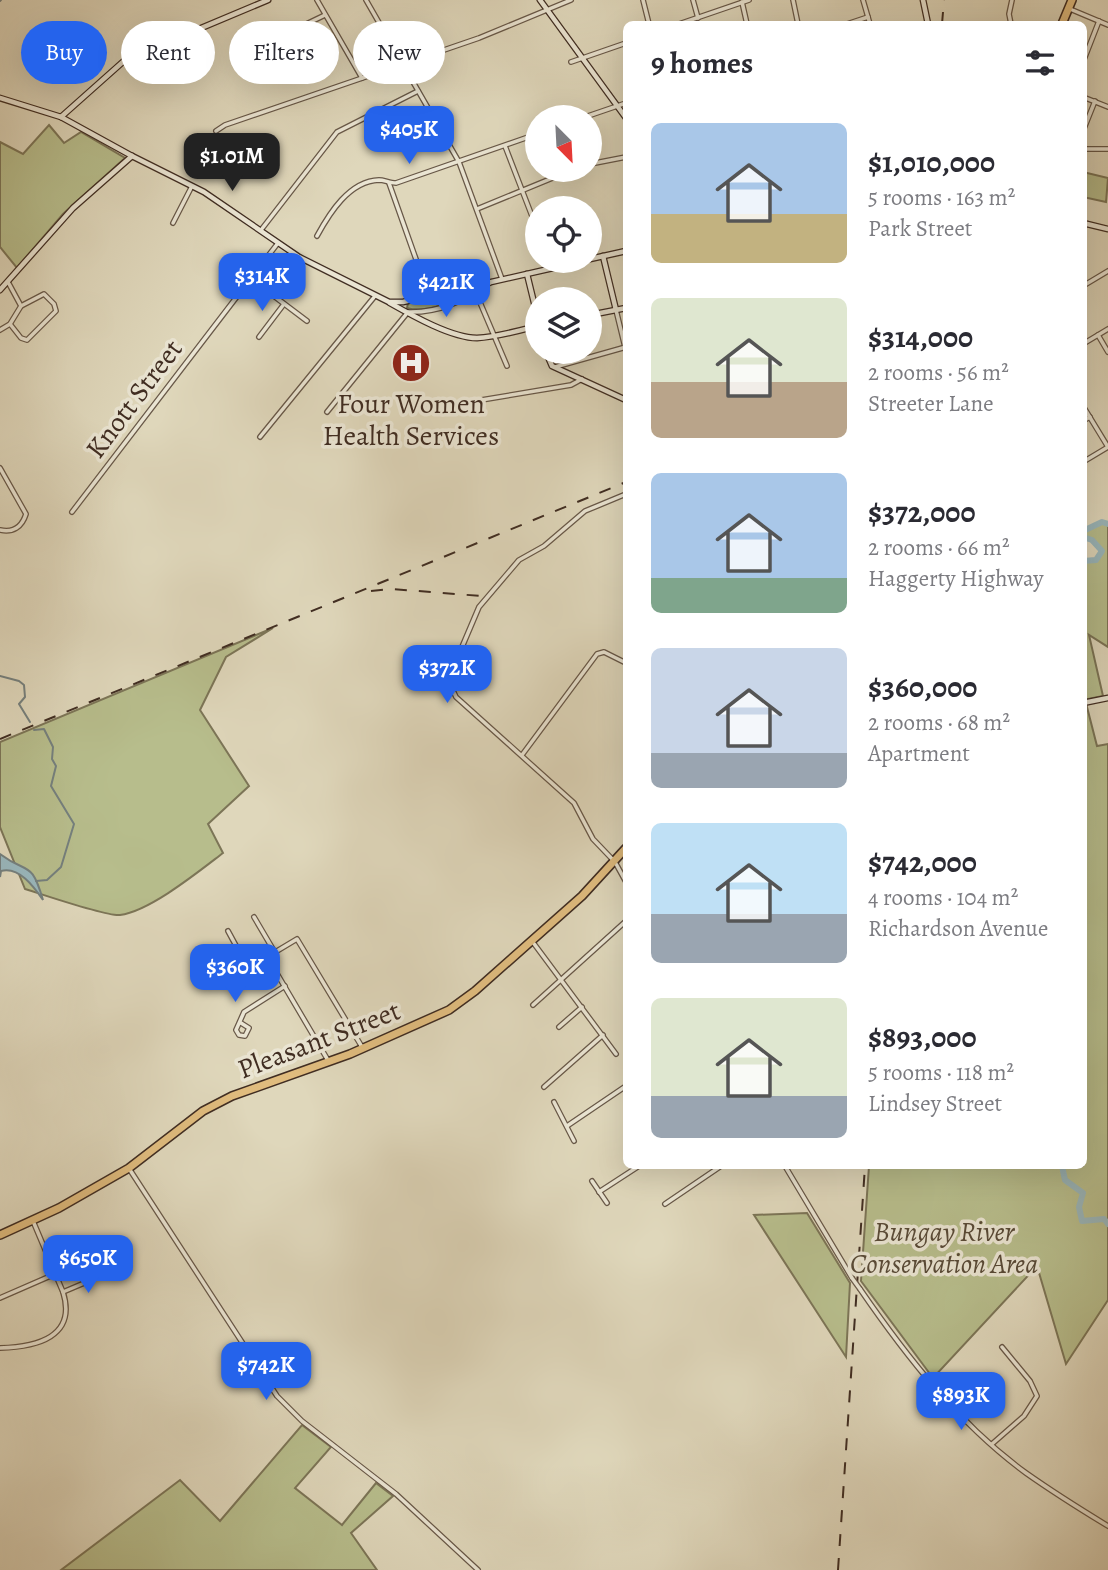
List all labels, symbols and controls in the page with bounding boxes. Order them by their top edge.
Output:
chip: Buy [21,21,107,84]
chip: Rent [121,21,215,84]
chip: Filters [229,21,339,84]
chip: New [353,21,445,84]
text: 9 homes [651,43,753,83]
icon: filters [1021,44,1059,82]
north arrow [525,105,602,182]
map controls [525,105,602,364]
pin: $405K [360,106,458,166]
text: $405K [380,113,438,144]
pin: $1.01M [175,134,289,193]
text: $1.01M [200,140,264,171]
text: $1,010,000 [868,142,995,182]
icon: home [707,151,791,235]
text: 5 rooms · 163 m² [868,182,1015,213]
button: locate [525,196,602,273]
text: Park Street [868,213,972,244]
pin: $314K [213,254,311,313]
text: $314K [235,260,289,291]
pin: $421K [397,260,495,319]
text: $421K [418,266,474,297]
button: layers [525,287,602,364]
text: $314,000 [868,317,973,357]
icon: home [707,326,791,410]
street label: Knott Street [77,332,191,466]
hospital icon: Four Women Health Services [390,342,432,384]
text: 2 rooms · 56 m² [868,357,1009,388]
place label: Four Women Health Services [323,385,499,455]
text: Streeter Lane [868,388,994,419]
text: $372,000 [868,492,976,532]
icon: home [707,501,791,585]
text: 2 rooms · 66 m² [868,532,1010,563]
text: Haggerty Highway [868,563,1044,594]
pin: $372K [398,646,496,705]
text: $372K [419,652,475,683]
text: $360,000 [868,667,977,707]
icon: home [707,676,791,760]
text: 2 rooms · 68 m² [868,707,1010,738]
text: Apartment [868,738,970,769]
text: $742,000 [868,842,977,882]
icon: home [707,851,791,935]
text: 4 rooms · 104 m² [868,882,1018,913]
text: Richardson Avenue [868,913,1048,944]
pin: $360K [186,944,284,1004]
text: $360K [206,951,264,982]
street label: Pleasant Street [232,992,406,1088]
text: $893,000 [868,1017,977,1057]
icon: home [707,1026,791,1110]
text: 5 rooms · 118 m² [868,1057,1014,1088]
text: Lindsey Street [868,1088,1002,1119]
park label: Bungay River Conservation Area [850,1213,1038,1283]
pin: $650K [39,1236,137,1295]
text: $650K [59,1242,117,1273]
pin: $742K [217,1342,315,1402]
text: $742K [237,1349,295,1380]
pin: $893K [912,1372,1010,1432]
text: $893K [932,1379,990,1410]

